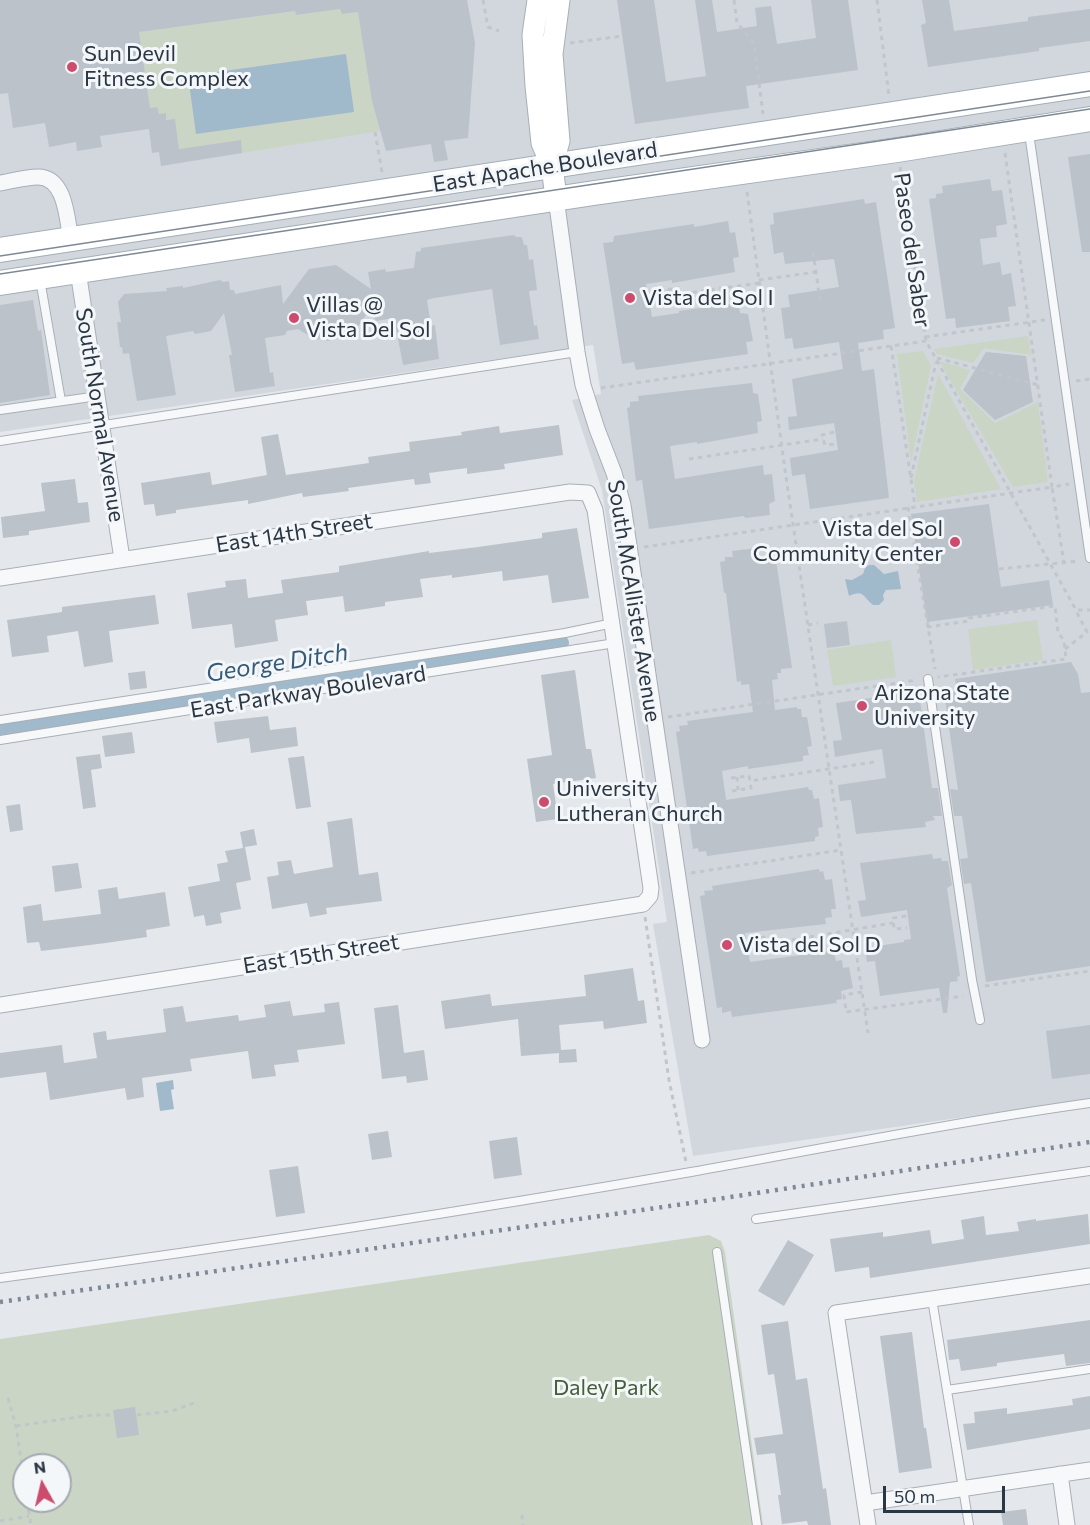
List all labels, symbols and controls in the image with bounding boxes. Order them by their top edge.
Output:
place label: Sun Devil Fitness Complex [84,41,249,92]
marker: Sun Devil Fitness Complex [65,60,79,74]
street label: East Apache Boulevard [431,136,659,198]
street label: Paseo del Saber [888,171,936,329]
place label: Vista del Sol I [642,285,774,311]
marker: Vista del Sol I [623,291,637,305]
place label: Villas @ Vista Del Sol [306,292,431,344]
street label: South Normal Avenue [70,306,130,524]
marker: Villas @ Vista Del Sol [287,311,301,325]
street label: South McAllister Avenue [602,478,666,724]
street label: East 14th Street [214,508,374,558]
place label: Vista del Sol Community Center [753,516,943,568]
marker: Vista del Sol Community Center [948,535,962,549]
water label: George Ditch [204,638,350,688]
street label: East Parkway Boulevard [188,660,428,724]
place label: Arizona State University [874,680,1010,732]
marker: Arizona State University [855,699,869,713]
place label: University Lutheran Church [556,776,723,828]
marker: University Lutheran Church [537,795,551,809]
street label: East 15th Street [241,929,401,979]
place label: Vista del Sol D [739,932,881,958]
marker: Vista del Sol D [720,938,734,952]
park label: Daley Park [553,1375,659,1401]
north arrow [12,1453,72,1513]
text: N [32,1456,47,1477]
scale bar [886,1474,1008,1512]
text: 50 m [894,1485,935,1507]

